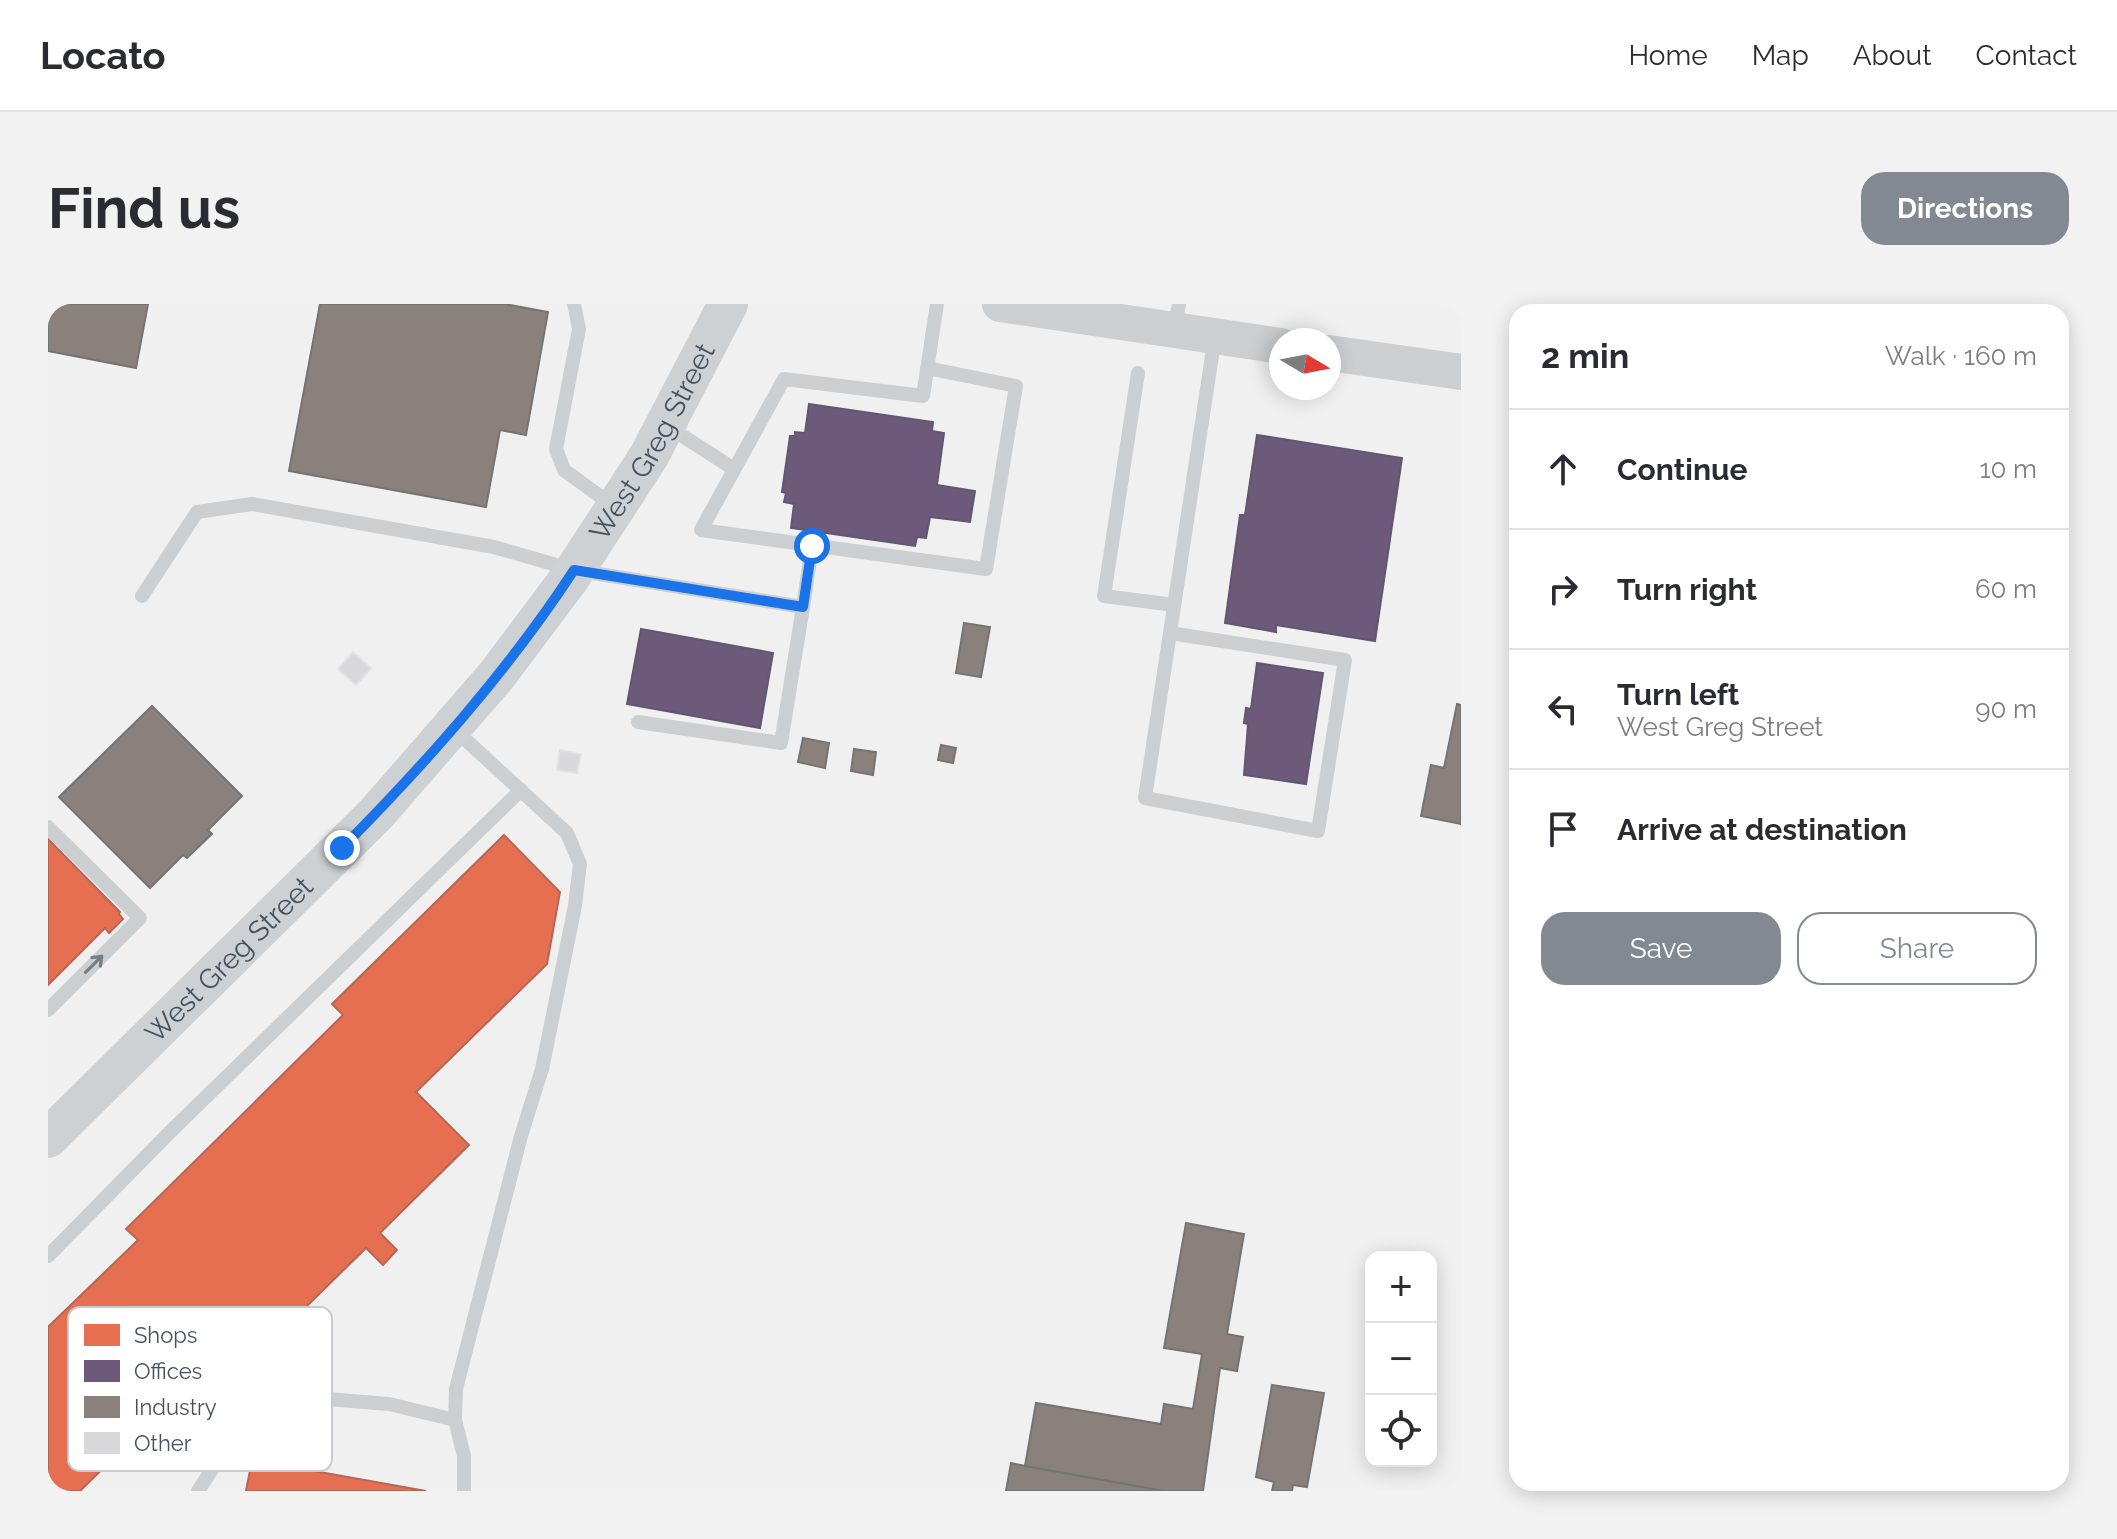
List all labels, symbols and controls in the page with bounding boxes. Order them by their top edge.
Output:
text: Locato [40,33,166,78]
text: Home [1628,39,1708,72]
text: Map [1752,39,1809,72]
text: About [1853,39,1932,72]
text: Contact [1976,39,2077,72]
button: Directions [1861,172,2069,245]
text: Find us [48,175,240,241]
north arrow [1269,328,1341,400]
text: 2 min [1541,336,1629,376]
street label: West Greg Street [583,337,722,547]
text: Walk · 160 m [1885,341,2037,371]
icon: ahead [1541,447,1585,491]
text: Continue [1617,452,1748,487]
text: 10 m [1979,454,2037,484]
route start [794,528,830,564]
icon: right [1541,567,1585,611]
text: Turn right [1617,572,1757,607]
text: 60 m [1975,574,2037,604]
text: Turn left [1617,677,1739,712]
icon: left [1541,687,1585,731]
text: 90 m [1975,694,2037,724]
text: West Greg Street [1617,712,1823,742]
icon: arrive [1541,807,1585,851]
text: Arrive at destination [1617,812,1907,847]
route end [324,830,360,866]
street label: West Greg Street [139,870,320,1050]
button: Save [1541,912,1781,985]
button: Share [1797,912,2037,985]
one-way arrow [84,955,103,974]
map controls [1365,1251,1437,1467]
button: + [1365,1251,1437,1323]
legend [68,1307,332,1471]
text: Shops [134,1322,197,1348]
button: − [1365,1323,1437,1395]
text: Offices [134,1358,202,1384]
text: Industry [134,1394,217,1420]
button: locate [1365,1395,1437,1467]
text: Other [134,1430,192,1456]

